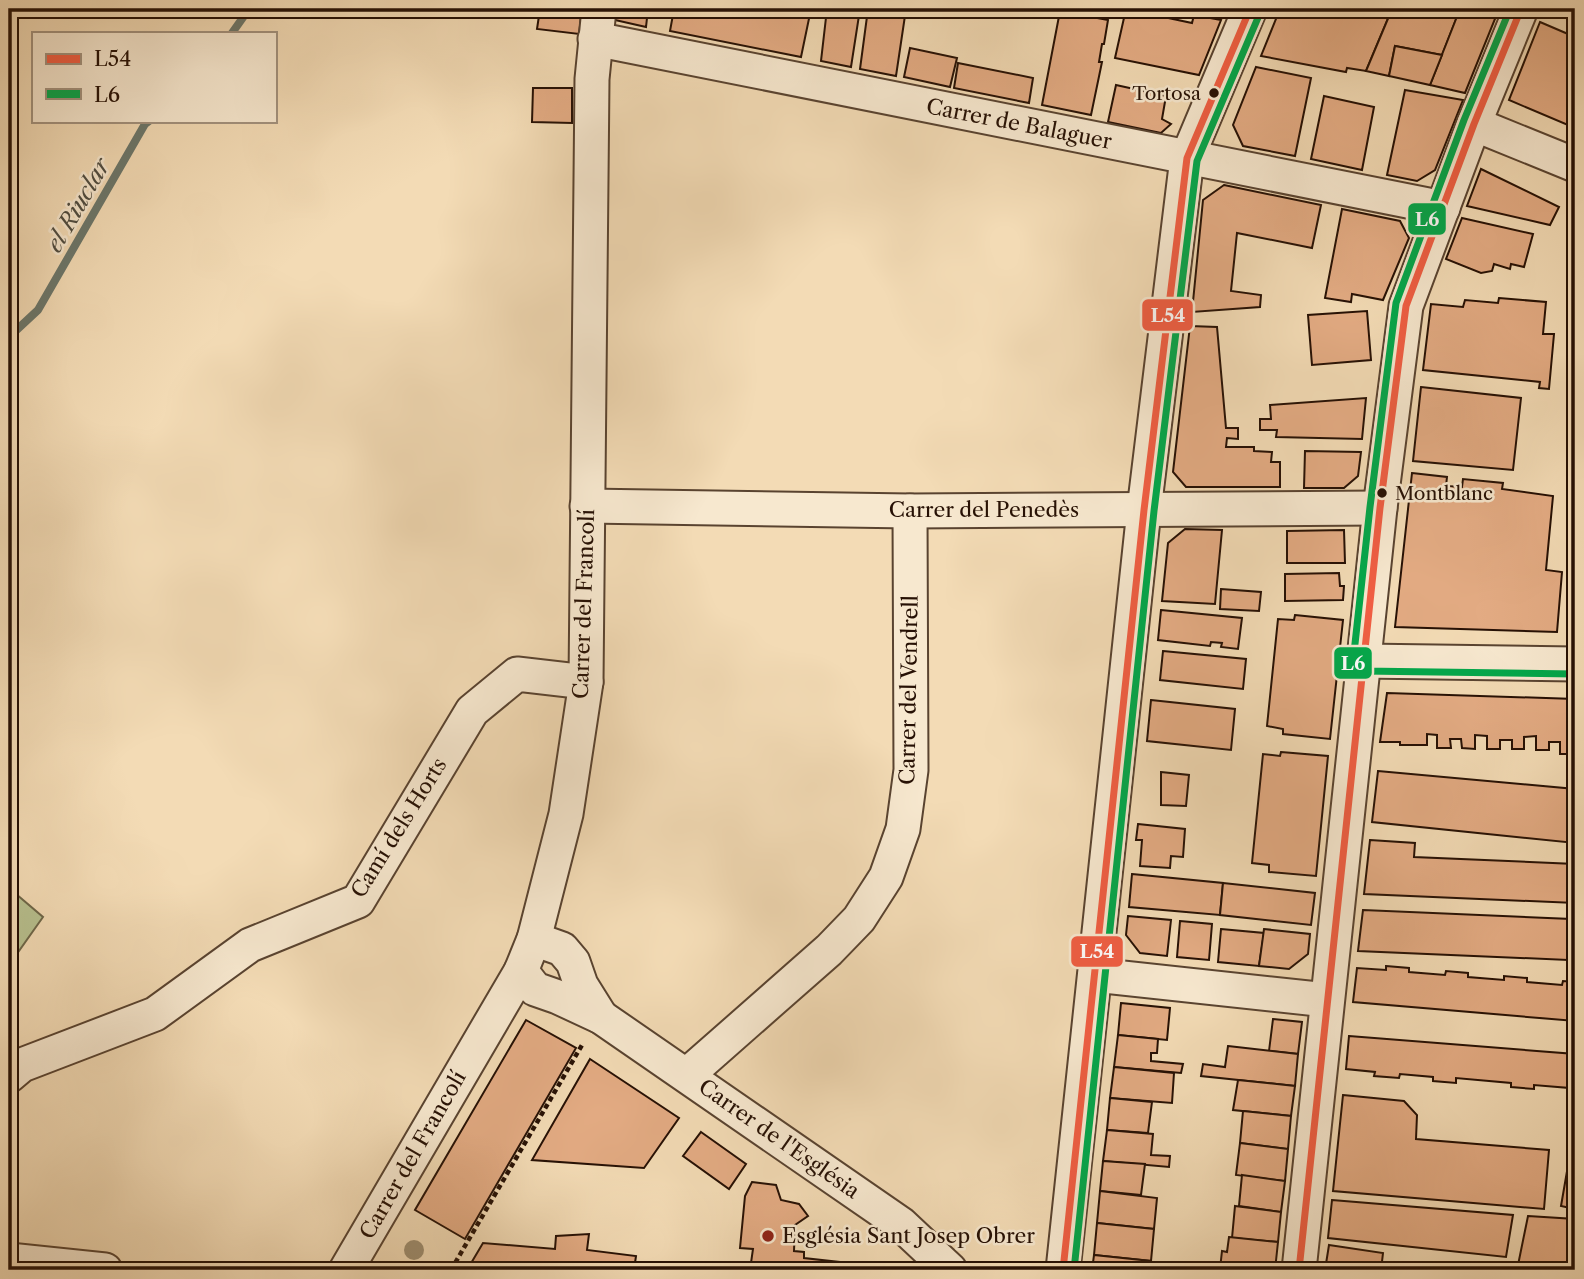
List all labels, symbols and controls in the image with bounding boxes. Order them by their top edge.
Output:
legend [32,32,276,122]
text: L54 [94,46,131,71]
text: L6 [94,82,120,107]
place label: Tortosa [1132,82,1201,105]
marker: Tortosa [1207,86,1221,100]
street label: Carrer de Balaguer [924,93,1114,154]
water label: el Riuclar [40,152,117,257]
line badge: L6 [1407,202,1447,236]
text: L6 [1415,208,1439,231]
line badge: L54 [1141,298,1194,332]
text: L54 [1151,304,1185,327]
place label: Montblanc [1395,482,1493,505]
marker: Montblanc [1375,486,1389,500]
street label: Carrer del Penedès [889,497,1079,522]
street label: Carrer del Francolí [568,509,599,699]
street label: Carrer del Vendrell [894,595,923,785]
line badge: L6 [1333,646,1373,680]
text: L6 [1341,652,1365,675]
street label: Camí dels Horts [346,753,452,902]
line badge: L54 [1070,935,1124,968]
text: L54 [1080,940,1114,963]
street label: Carrer del Francolí [354,1066,471,1243]
street label: Carrer de l'Església [694,1074,865,1204]
place label: Església Sant Josep Obrer [782,1223,1035,1248]
marker: Església Sant Josep Obrer [760,1228,776,1244]

